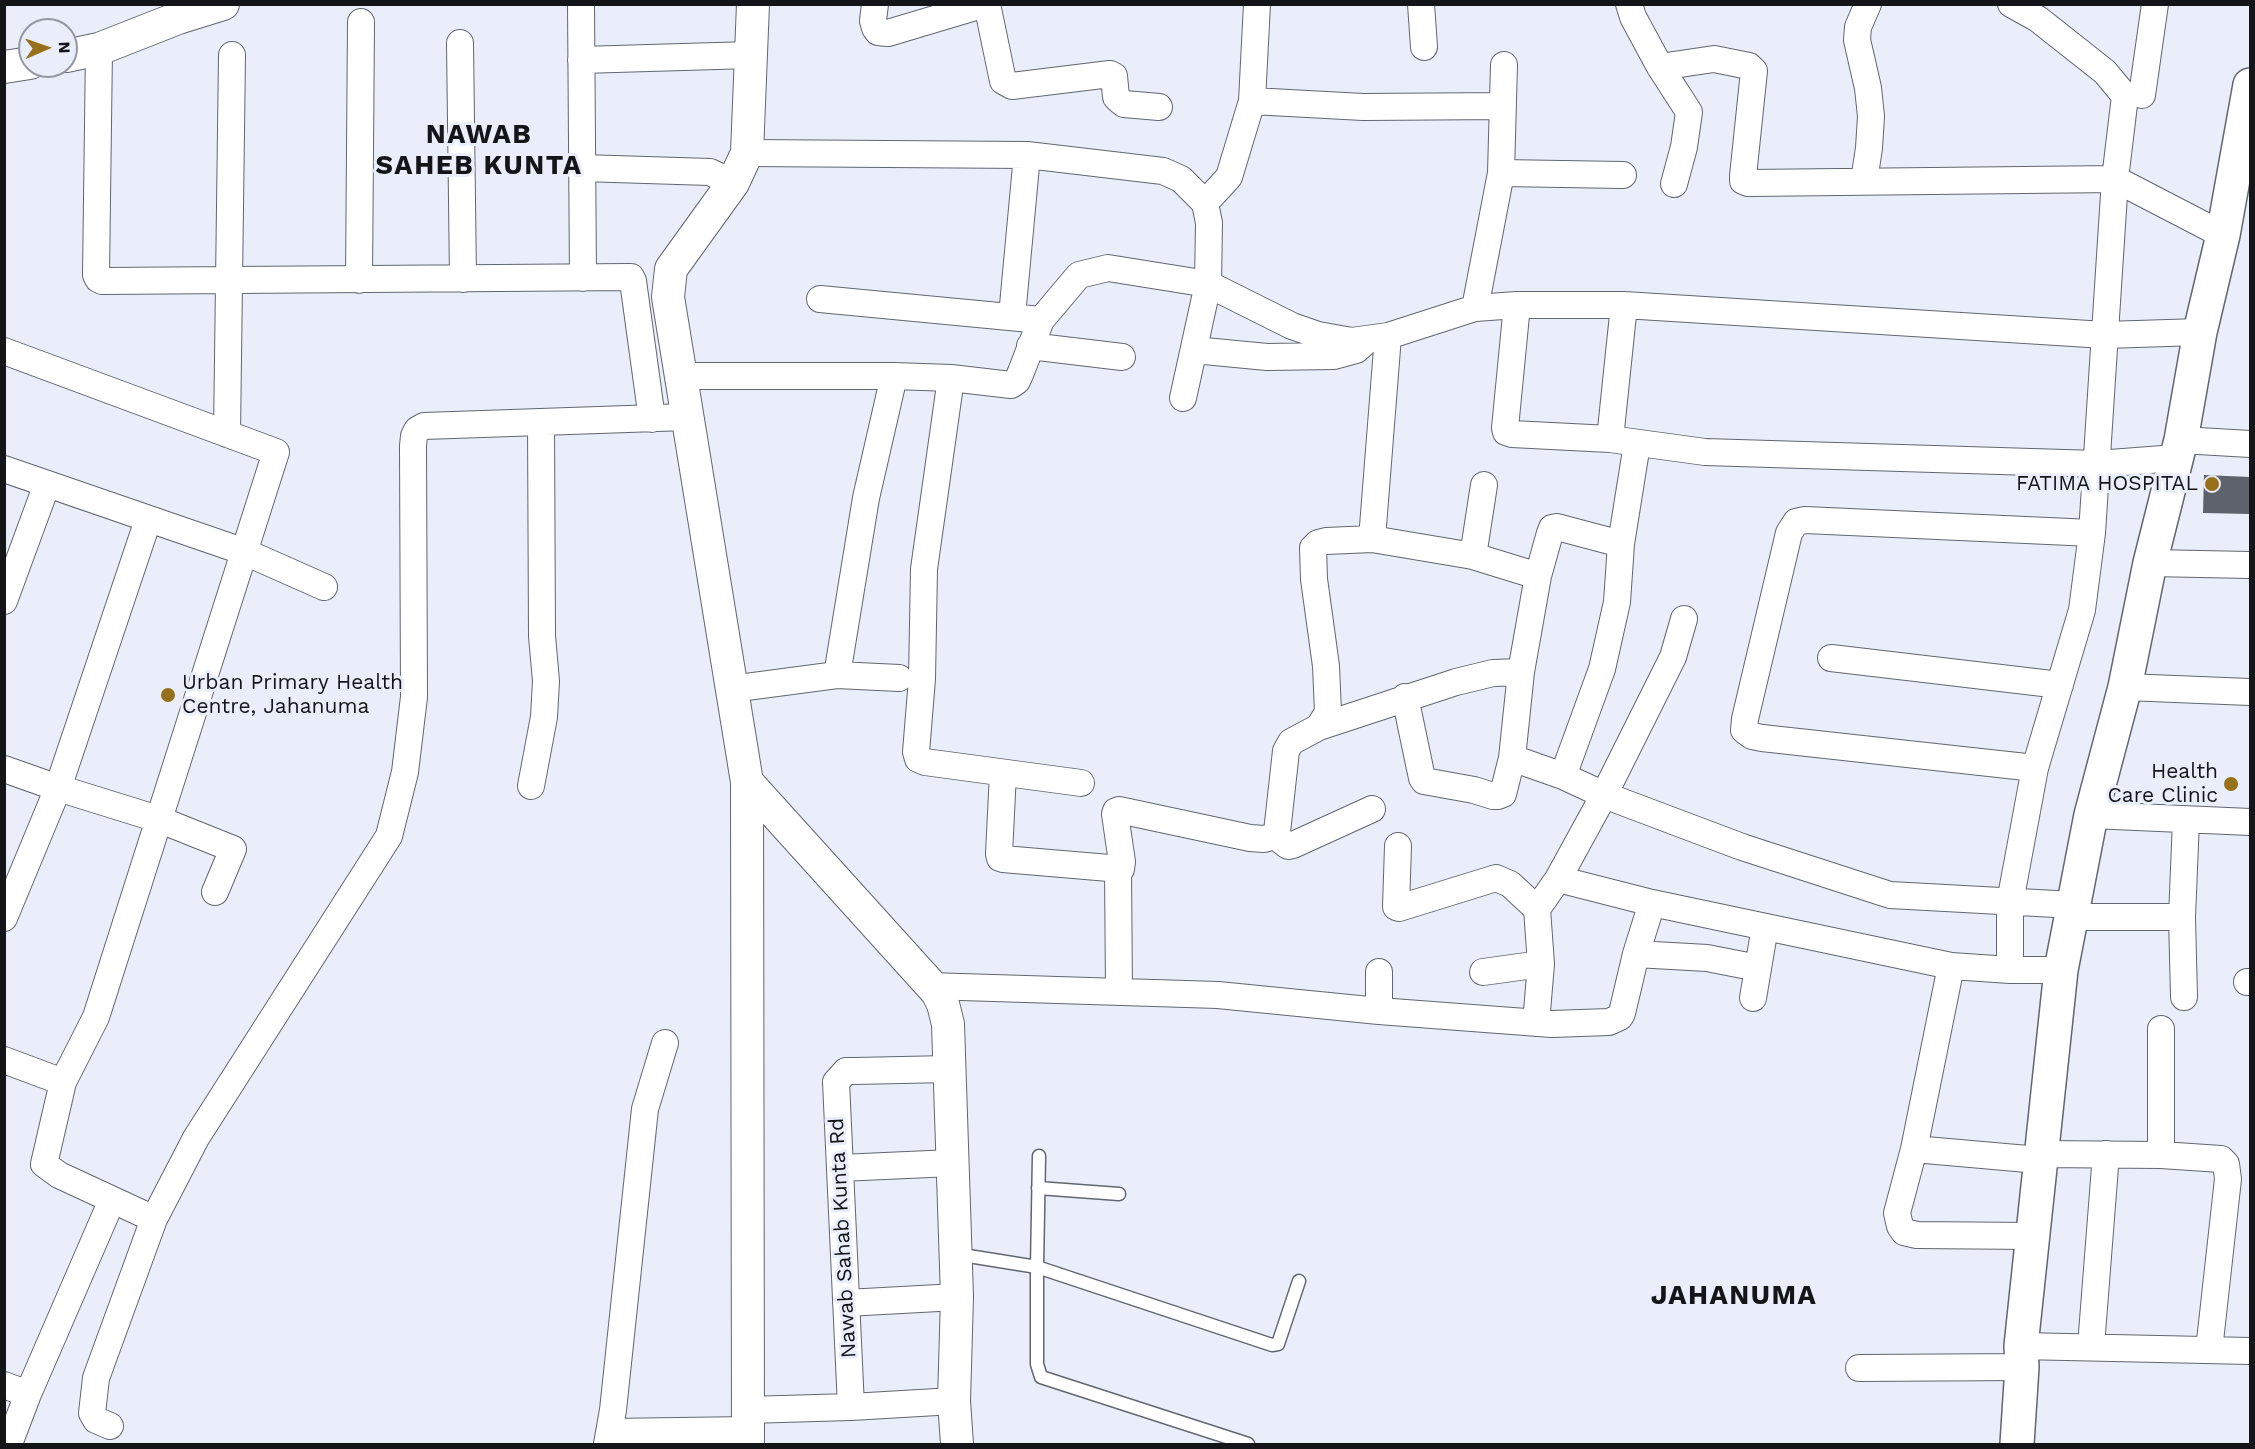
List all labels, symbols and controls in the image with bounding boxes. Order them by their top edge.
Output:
north arrow [18,18,78,78]
text: N [55,41,74,54]
district label: NAWAB SAHEB KUNTA [376,119,582,182]
place label: FATIMA HOSPITAL [2016,471,2198,497]
marker: FATIMA HOSPITAL [2203,475,2221,493]
place label: Urban Primary Health Centre, Jahanuma [182,670,403,720]
marker: Urban Primary Health Centre, Jahanuma [159,686,177,704]
place label: Health Care Clinic [2107,759,2218,809]
marker: Health Care Clinic [2222,775,2240,793]
street label: Nawab Sahab Kunta Rd [824,1117,862,1359]
district label: JAHANUMA [1651,1280,1817,1312]

